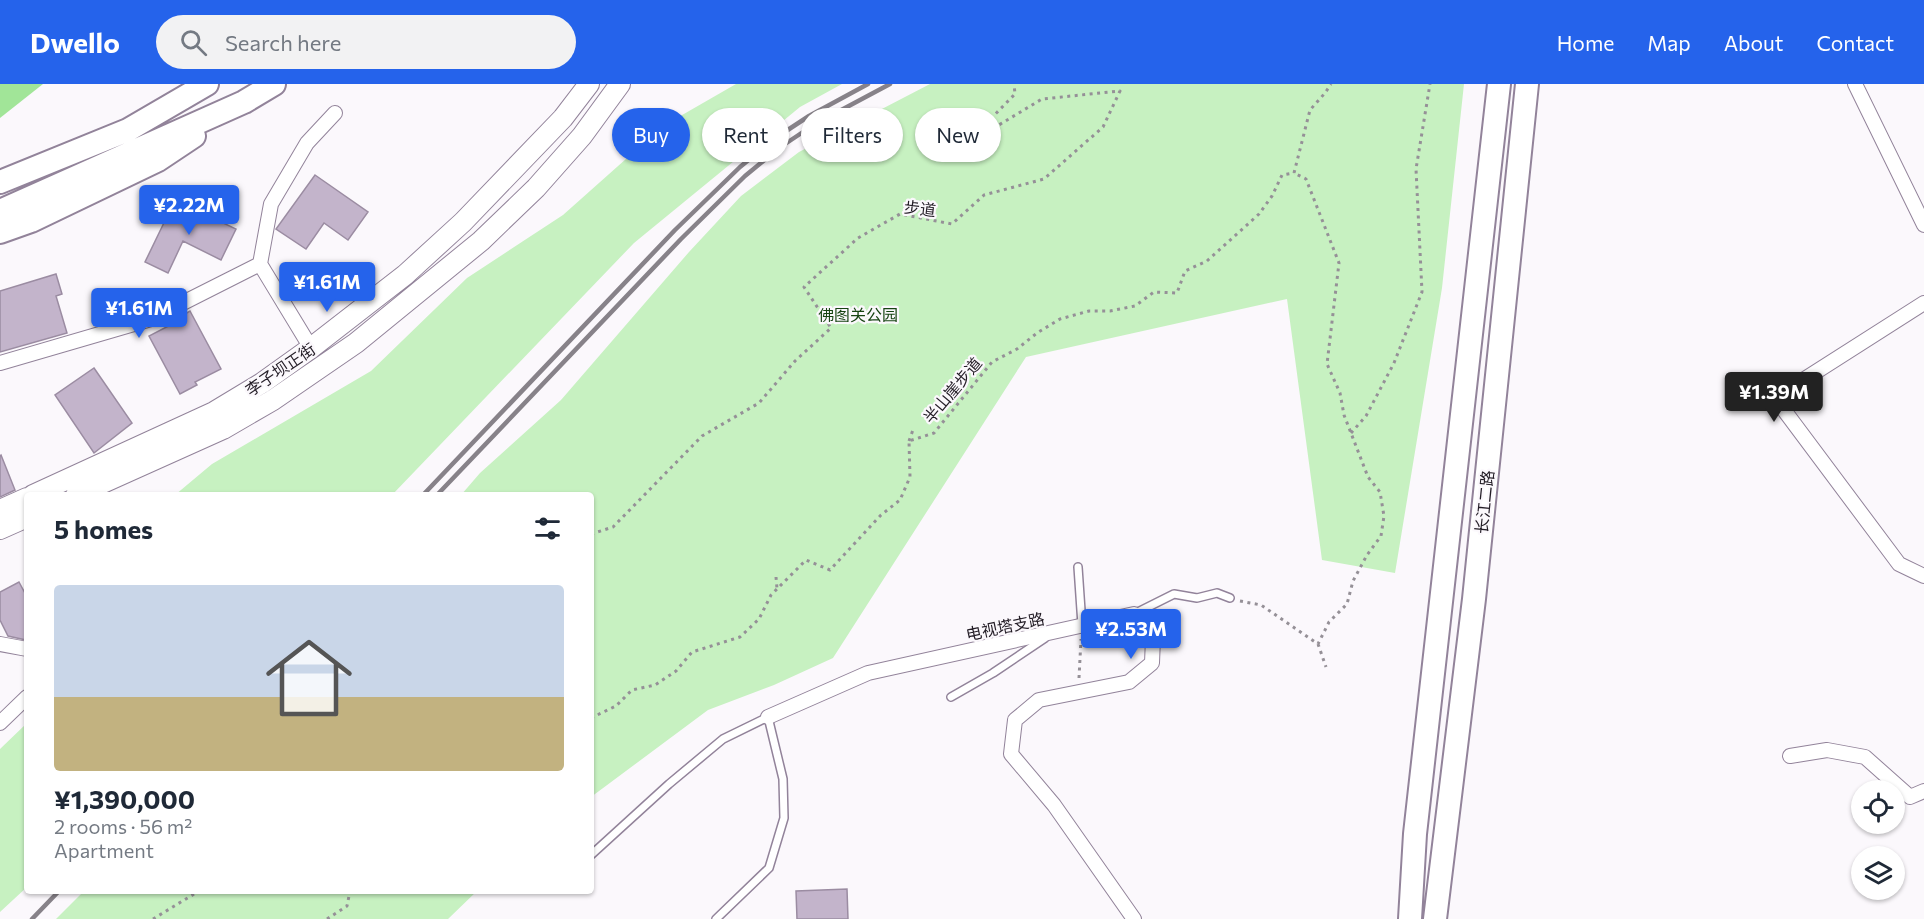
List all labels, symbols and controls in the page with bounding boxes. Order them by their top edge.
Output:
search box [156,15,576,69]
text: Dwello [30,25,120,59]
icon: search [177,26,210,59]
text: Search here [225,29,341,56]
text: Home [1557,30,1614,55]
text: Map [1647,30,1691,55]
text: About [1724,30,1783,55]
text: Contact [1816,30,1894,55]
chip: Buy [612,108,690,162]
chip: Rent [702,108,789,162]
chip: Filters [801,108,903,162]
chip: New [915,108,1001,162]
pin: ¥2.22M [140,185,238,236]
text: ¥2.22M [153,192,225,216]
street label: 步道 [903,197,937,219]
pin: ¥1.61M [278,262,376,313]
text: ¥1.61M [293,269,361,293]
pin: ¥1.61M [90,288,188,339]
text: ¥1.61M [105,295,173,319]
park label: 佛图关公园 [818,305,898,324]
street label: 李子坝正街 [242,339,318,399]
street label: 半山崖步道 [919,353,985,427]
pin: ¥1.39M [1725,372,1823,423]
text: ¥1.39M [1739,379,1809,403]
street label: 长江二路 [1471,469,1497,535]
icon: filters [531,512,564,545]
text: 5 homes [54,513,153,544]
street label: 电视塔支路 [964,608,1046,644]
pin: ¥2.53M [1082,609,1180,660]
text: ¥2.53M [1095,616,1167,640]
icon: home [255,624,363,732]
map controls [1851,780,1905,900]
button: locate [1851,780,1905,834]
text: ¥1,390,000 [54,783,195,814]
text: 2 rooms · 56 m² [54,814,192,838]
text: Apartment [54,838,154,862]
button: layers [1851,846,1905,900]

